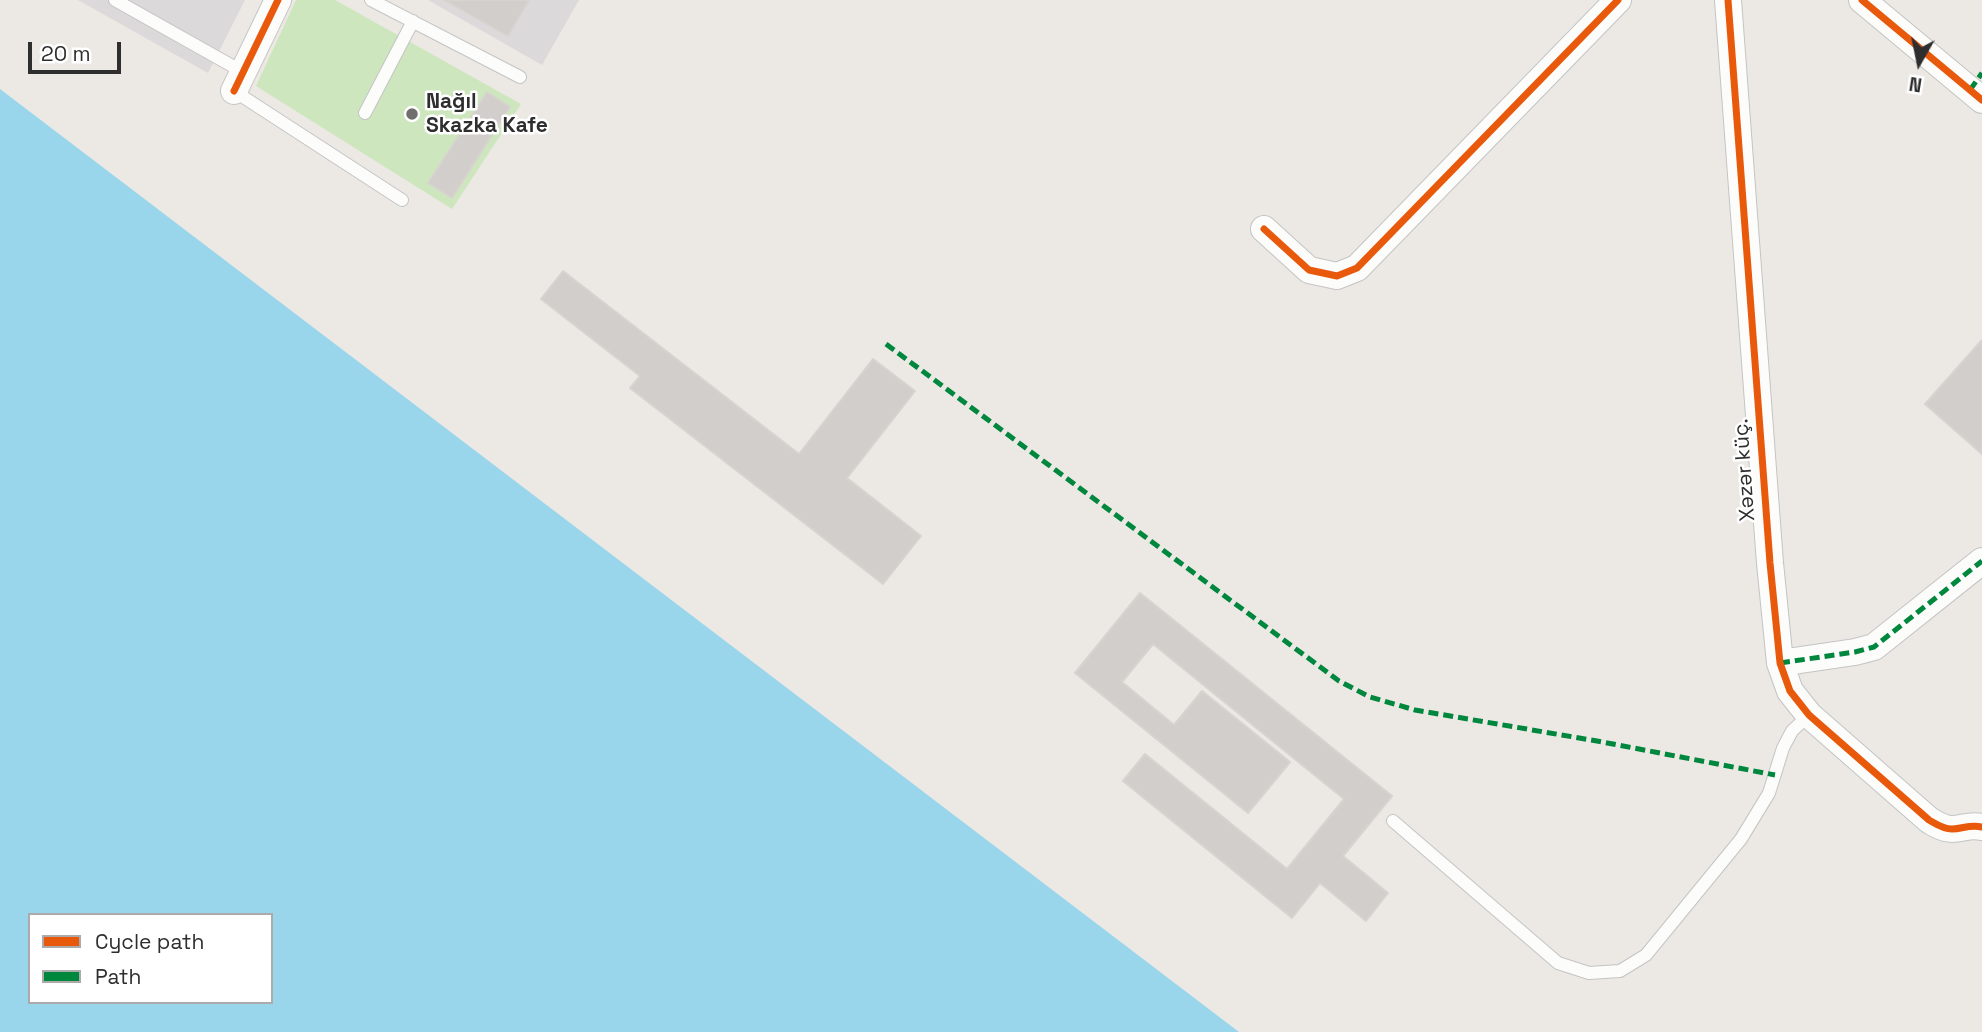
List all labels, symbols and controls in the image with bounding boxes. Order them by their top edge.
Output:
scale bar [32,28,124,72]
north arrow [1884,28,1954,98]
text: 20 m [41,40,91,67]
text: N [1907,71,1924,98]
place label: Nağıl Skazka Kafe [426,89,548,139]
marker: Nağıl Skazka Kafe [404,106,420,122]
street label: Xəzər küç. [1729,418,1761,522]
legend [28,913,273,1004]
text: Cycle path [95,928,204,955]
text: Path [95,963,141,990]

